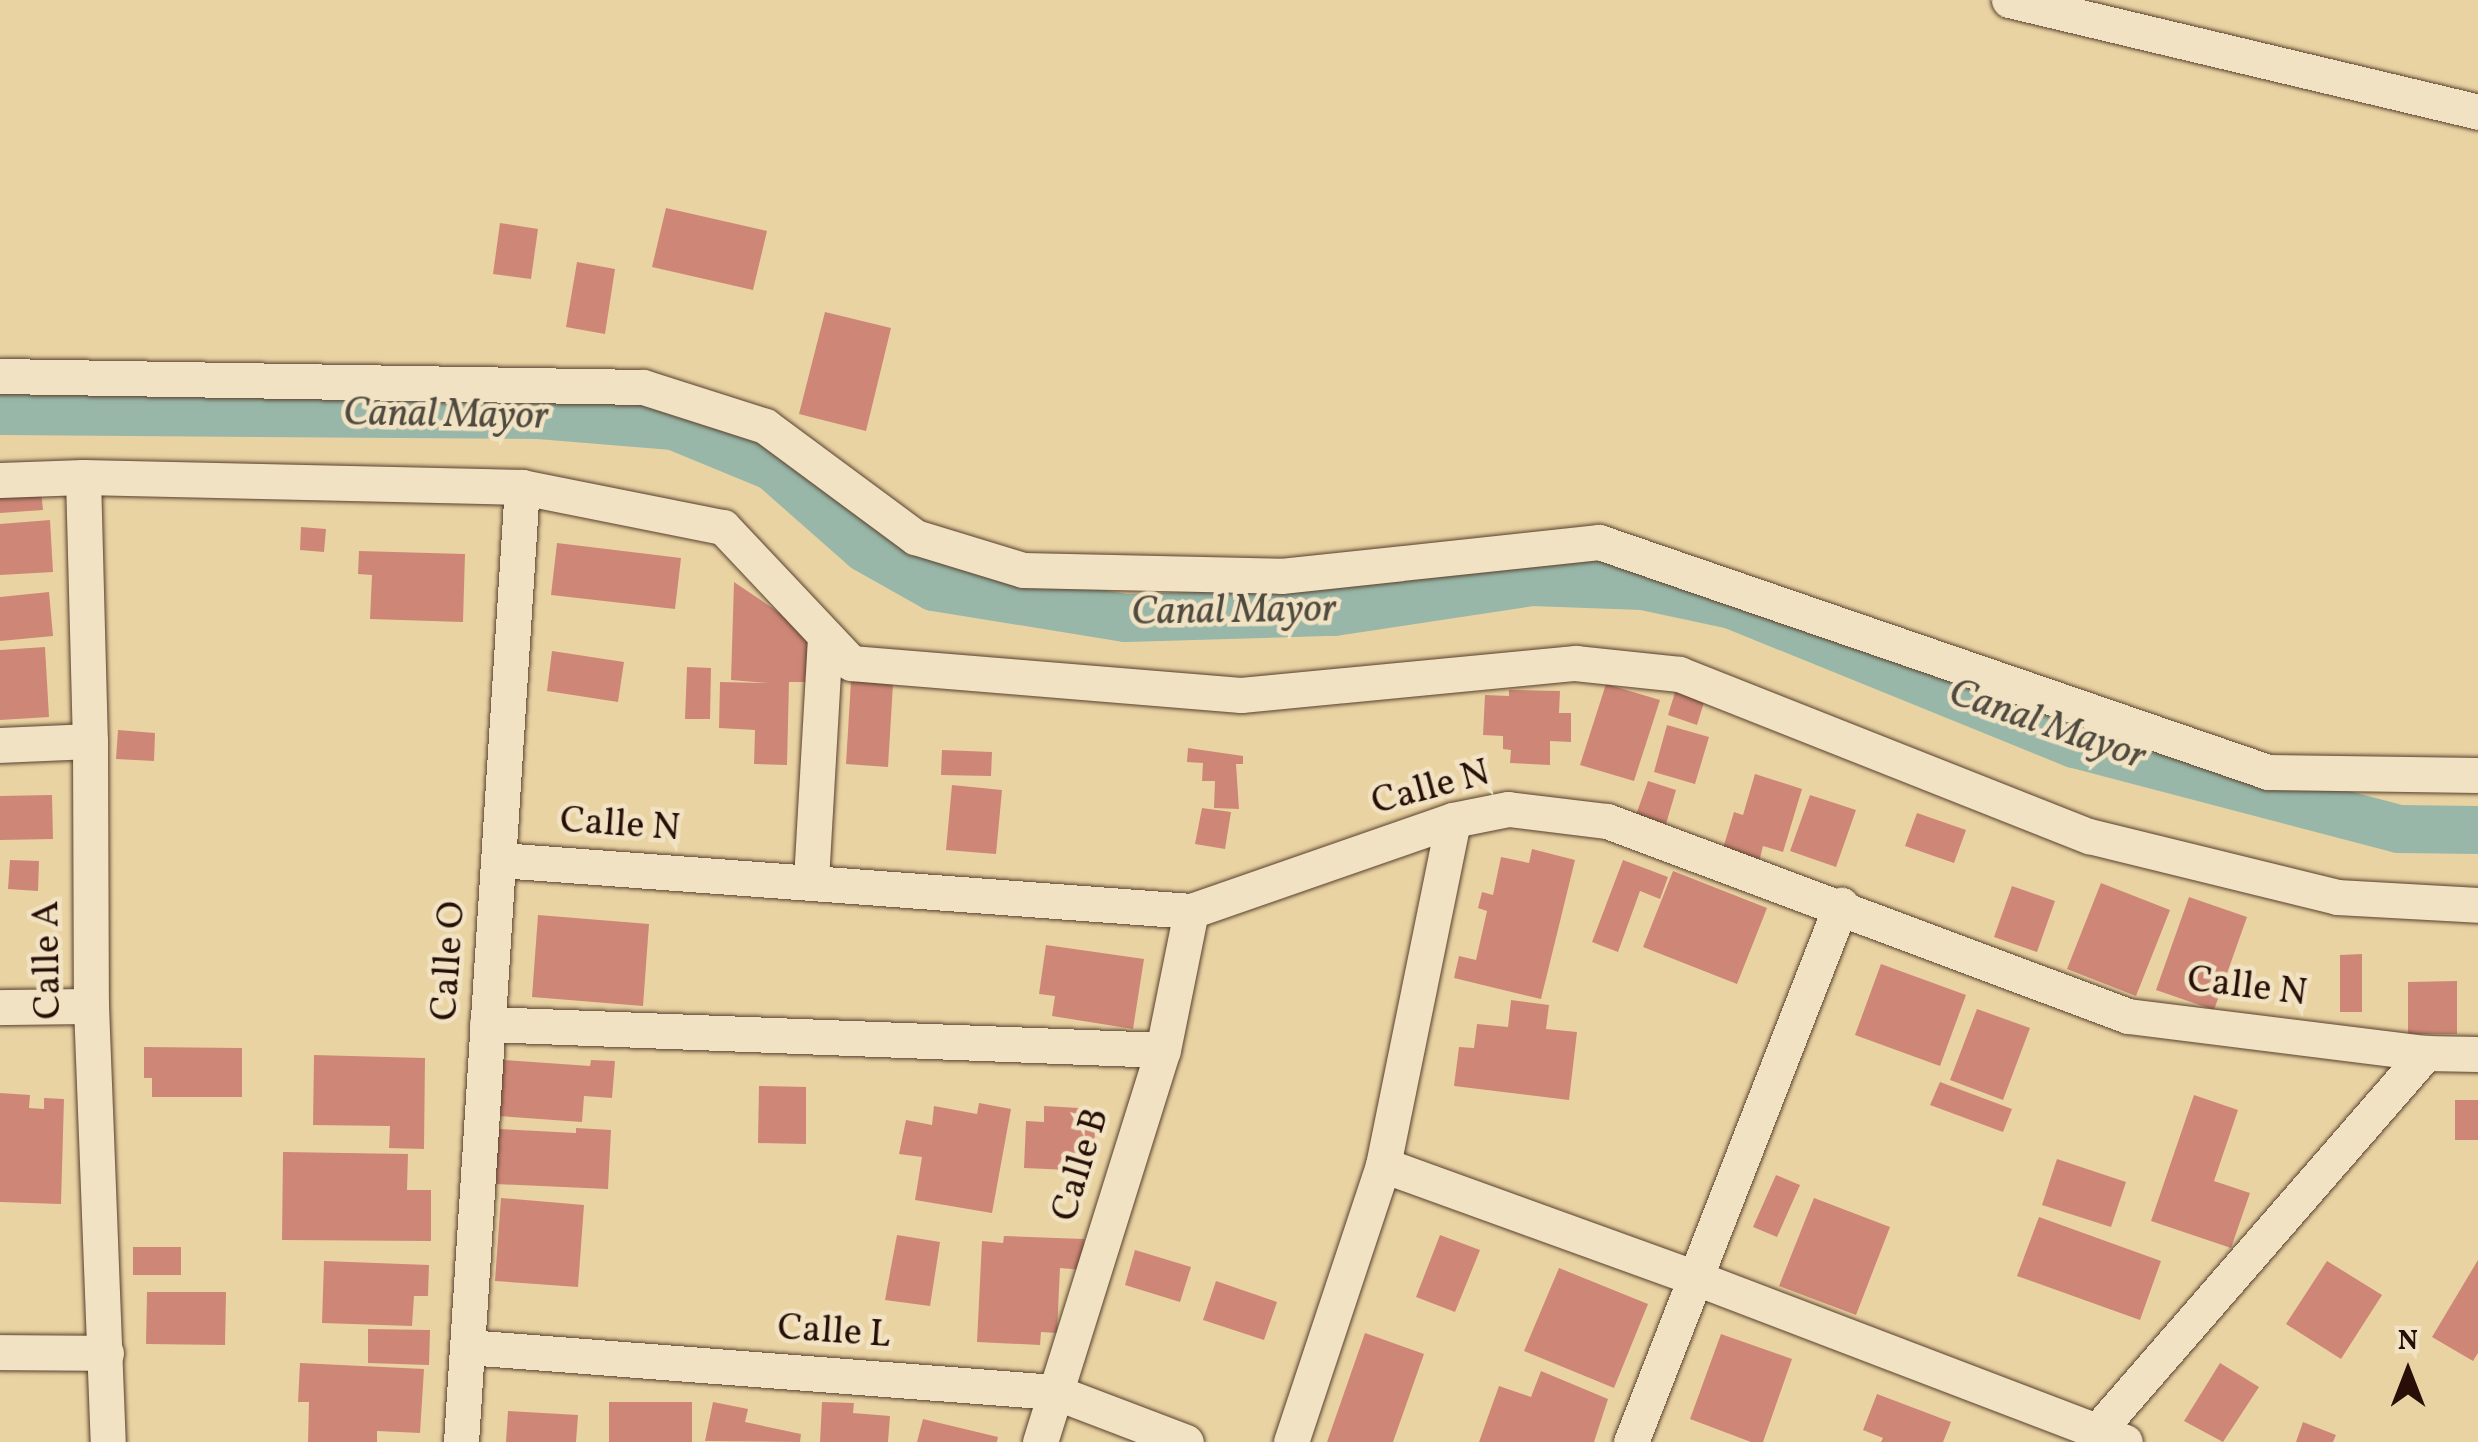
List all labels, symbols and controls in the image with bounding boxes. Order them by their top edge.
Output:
water label: Canal Mayor [343,390,549,442]
water label: Canal Mayor [1131,586,1337,638]
water label: Canal Mayor [1942,670,2152,782]
street label: Calle N [1367,751,1495,827]
street label: Calle N [558,799,682,853]
street label: Calle A [25,900,73,1020]
street label: Calle O [423,900,477,1022]
street label: Calle N [2185,958,2309,1018]
street label: Calle B [1043,1103,1121,1227]
street label: Calle L [776,1306,892,1360]
north arrow [2358,1322,2458,1422]
text: N [2398,1322,2418,1361]

